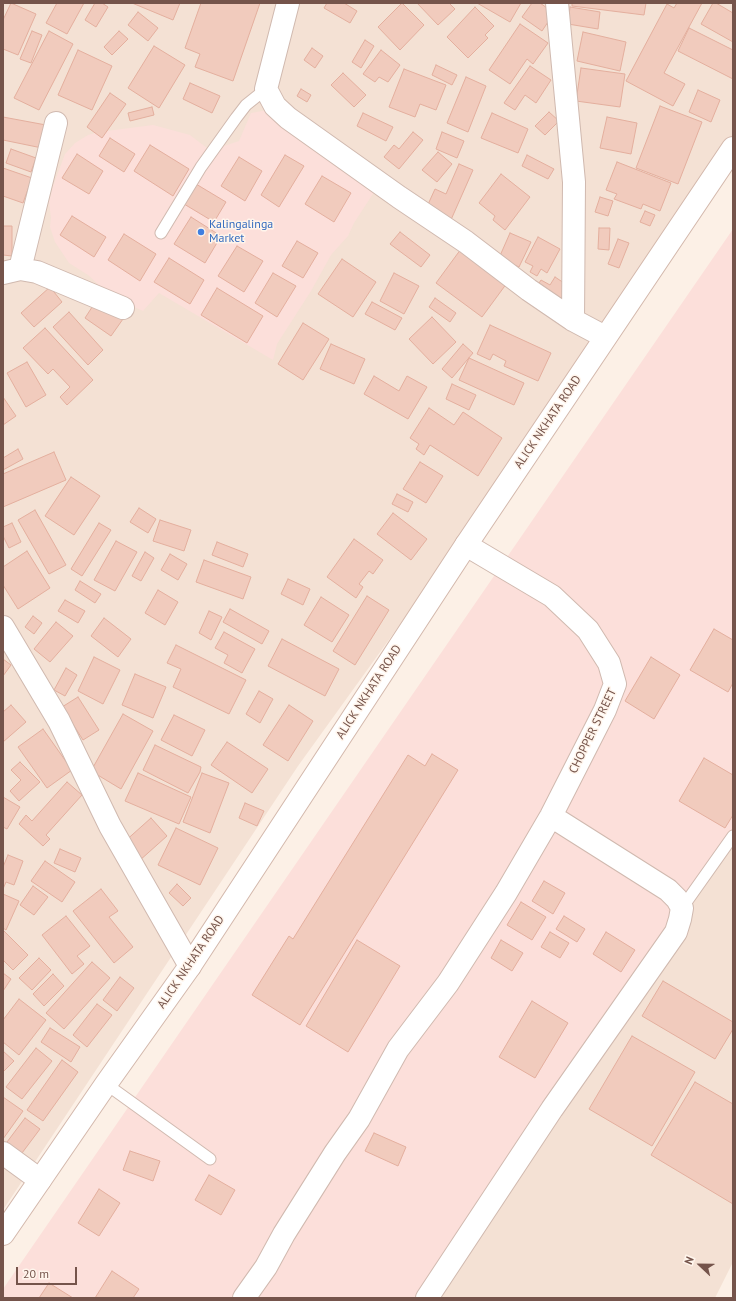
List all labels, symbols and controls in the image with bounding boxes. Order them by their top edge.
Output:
place label: Kalingalinga Market [209,218,273,246]
marker: Kalingalinga Market [196,227,206,237]
street label: ALICK NKHATA ROAD [511,373,585,471]
street label: ALICK NKHATA ROAD [333,642,405,742]
street label: CHOPPER STREET [566,686,620,776]
street label: ALICK NKHATA ROAD [154,913,228,1011]
north arrow [680,1245,720,1285]
text: N [681,1255,697,1266]
scale bar [18,1259,79,1285]
text: 20 m [23,1266,49,1281]

